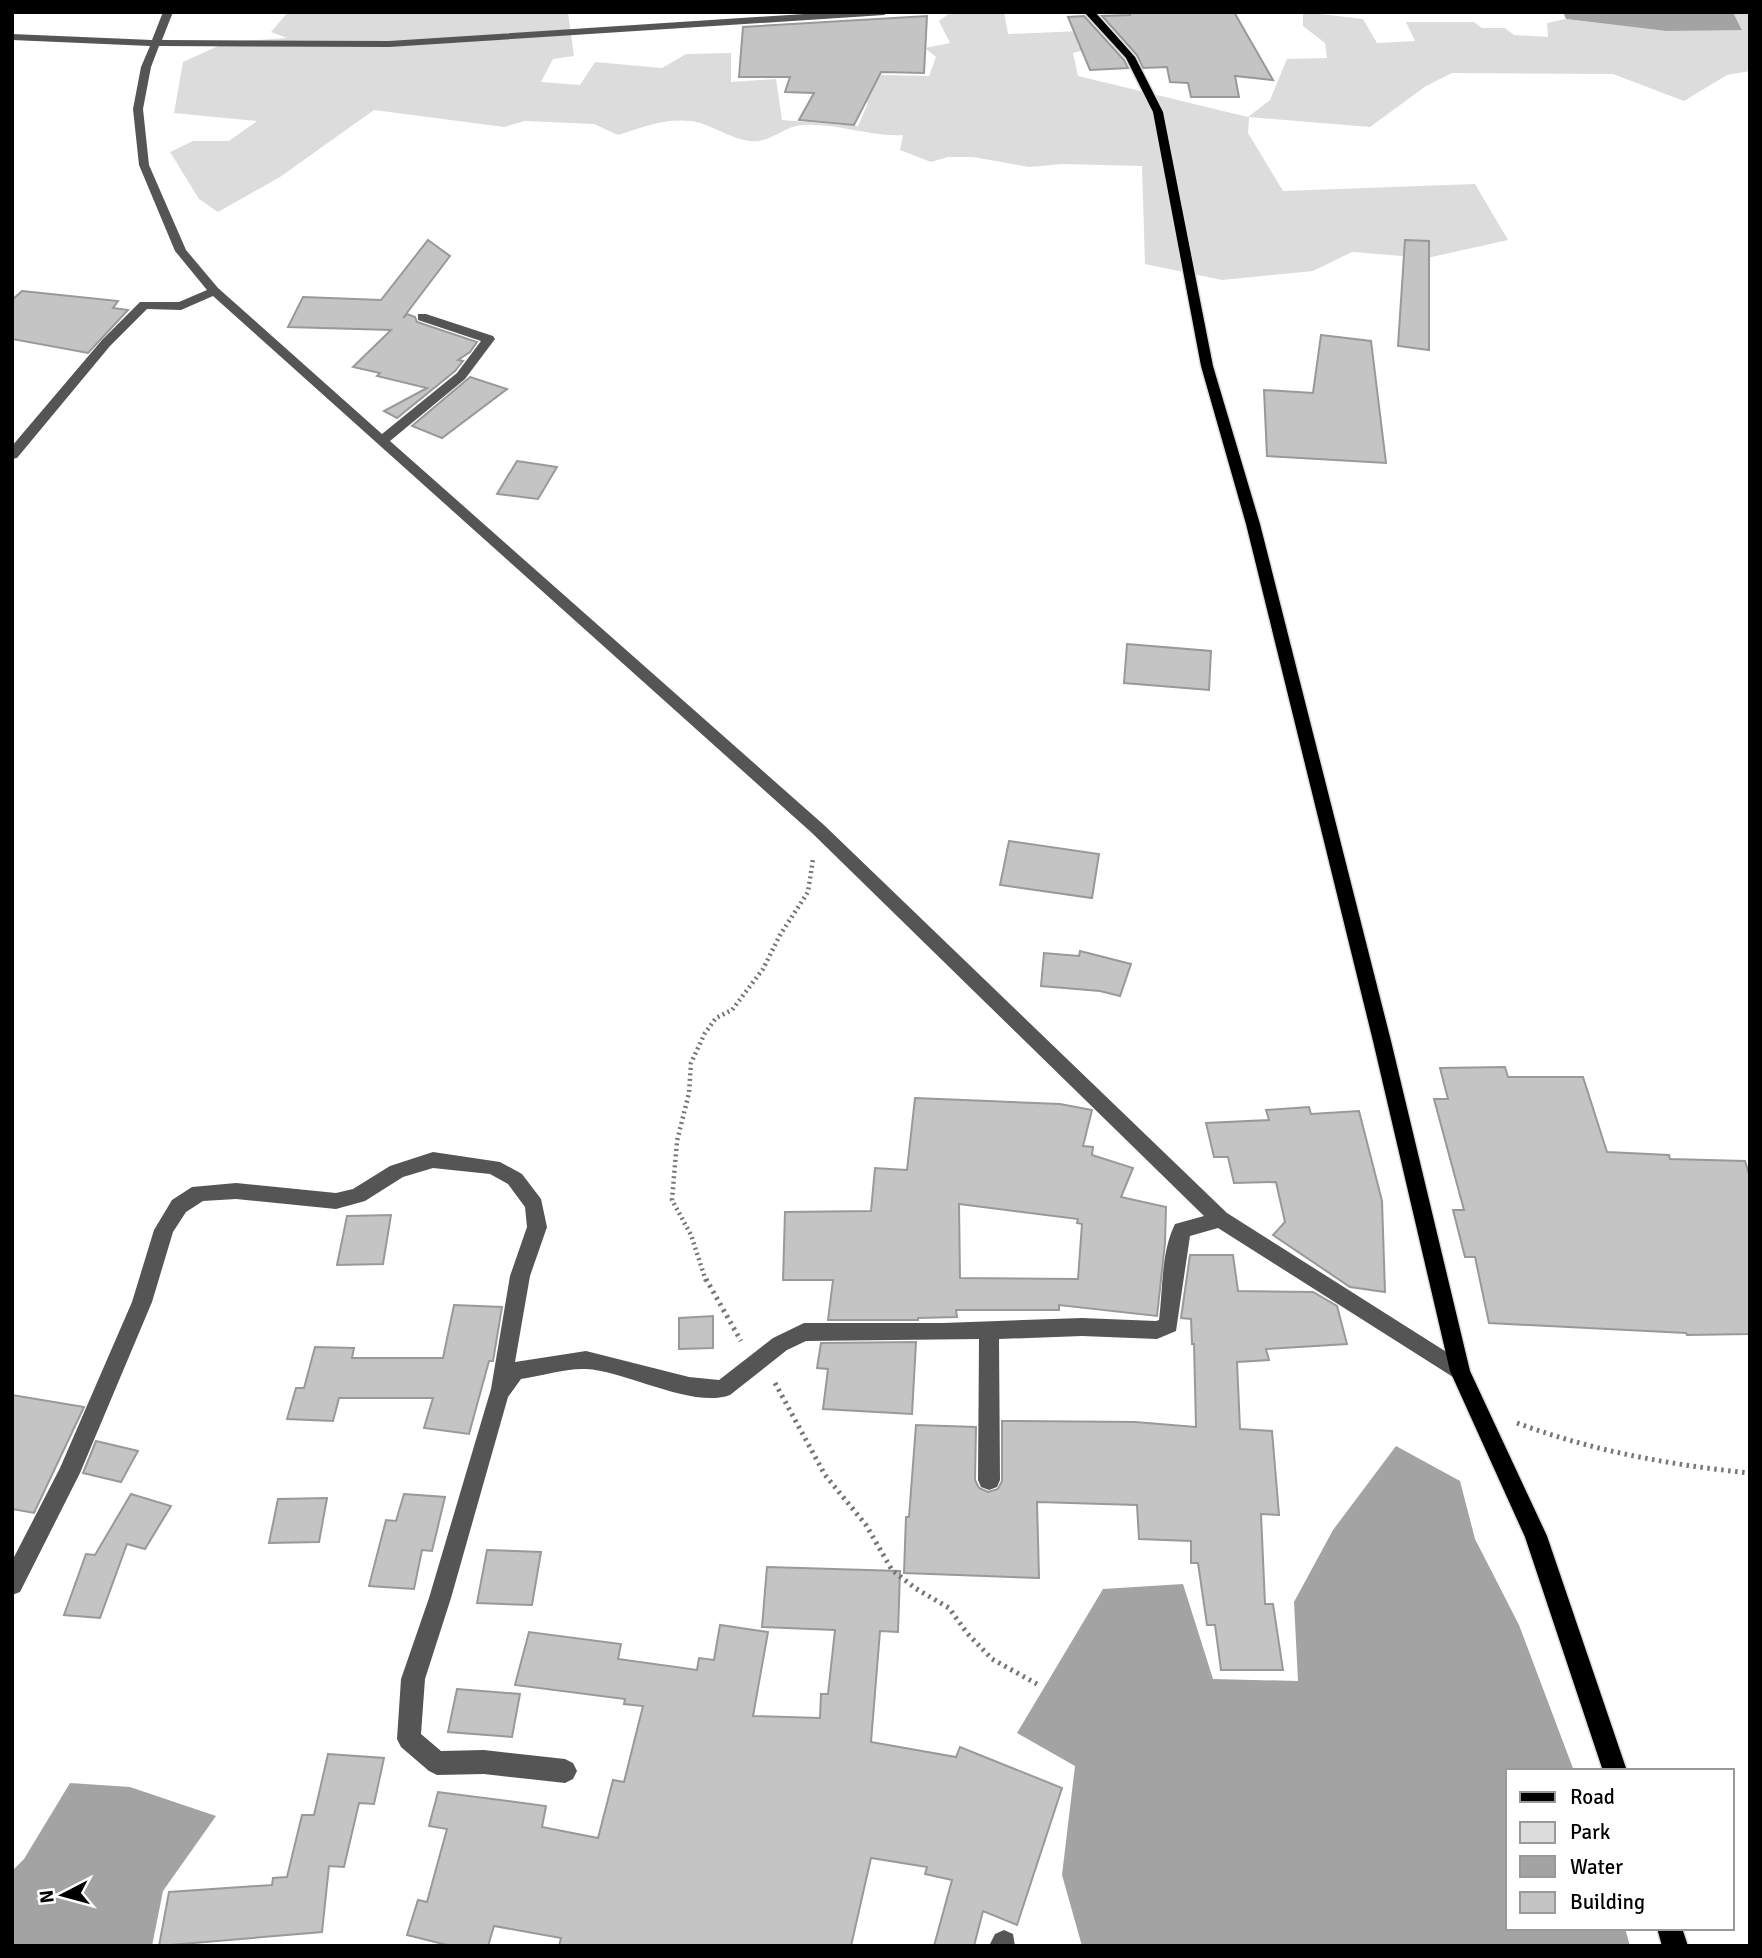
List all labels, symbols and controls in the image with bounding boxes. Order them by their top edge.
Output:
legend [1506,1769,1734,1930]
text: Road [1570,1784,1615,1810]
text: Park [1570,1819,1611,1845]
text: Water [1570,1854,1623,1880]
north arrow [28,1860,98,1930]
text: N [34,1889,60,1904]
text: Building [1570,1889,1645,1915]

